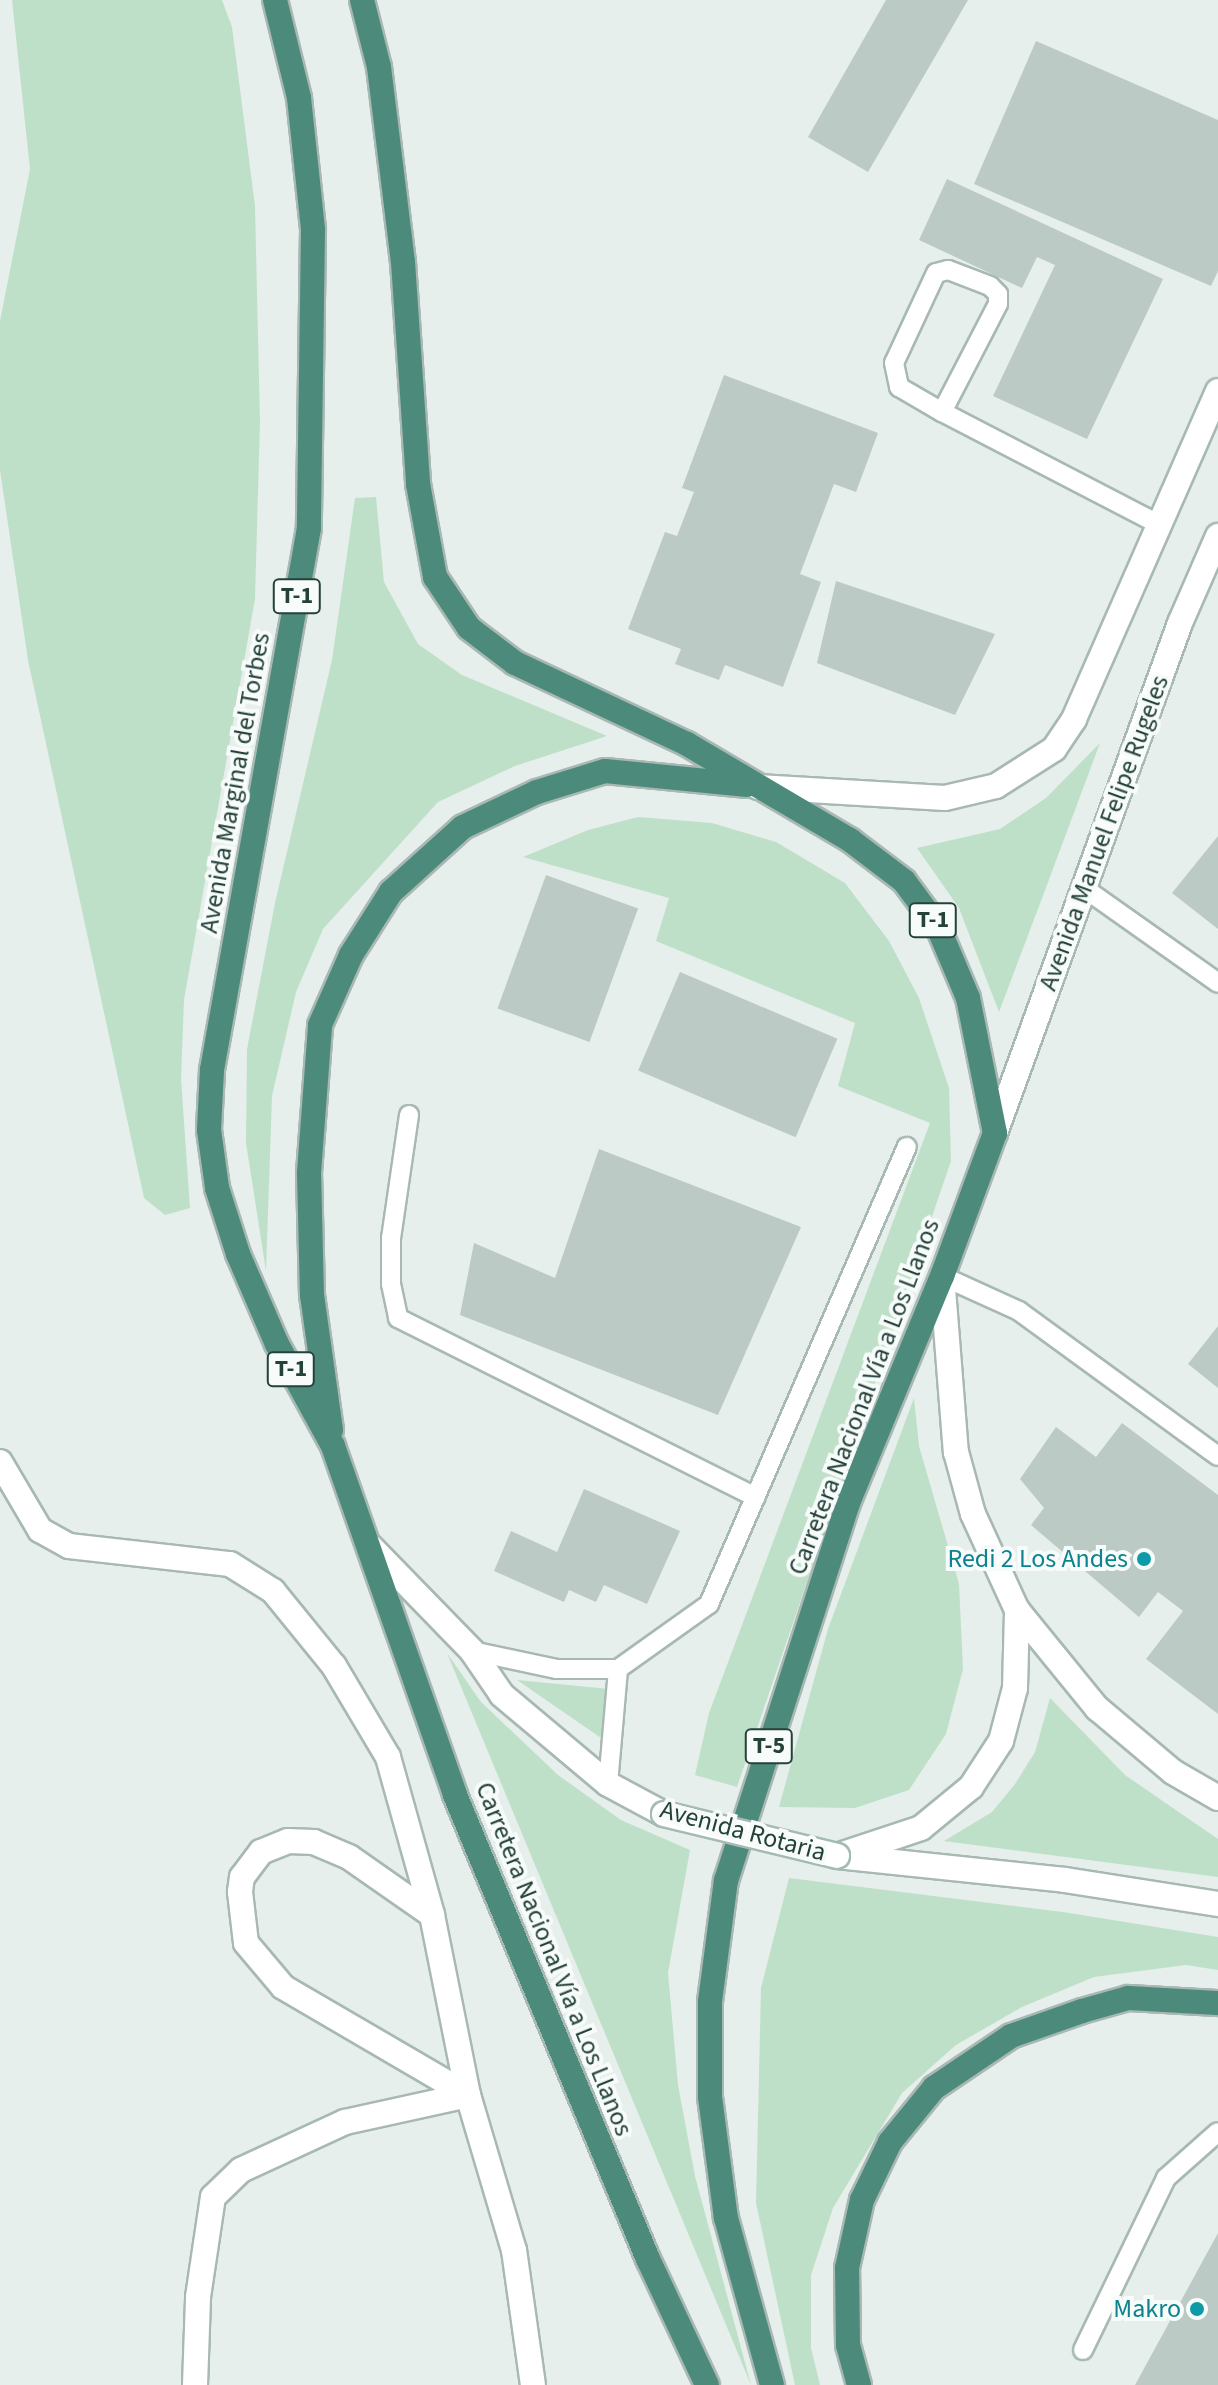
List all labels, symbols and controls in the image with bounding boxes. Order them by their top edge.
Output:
road number: T-1 [271,576,323,616]
street label: Avenida Marginal del Torbes [193,630,277,936]
street label: Avenida Manuel Felipe Rugeles [1032,671,1176,995]
road number: T-1 [907,900,959,940]
street label: Carretera Nacional Vía a Los Llanos [782,1215,946,1579]
road number: T-1 [265,1349,317,1389]
place label: Redi 2 Los Andes [947,1543,1128,1575]
marker: Redi 2 Los Andes [1135,1550,1153,1568]
road number: T-5 [743,1726,795,1766]
street label: Carretera Nacional Vía a Los Llanos [469,1778,639,2140]
street label: Avenida Rotaria [657,1794,829,1868]
place label: Makro [1113,2293,1181,2325]
marker: Makro [1188,2300,1206,2318]

